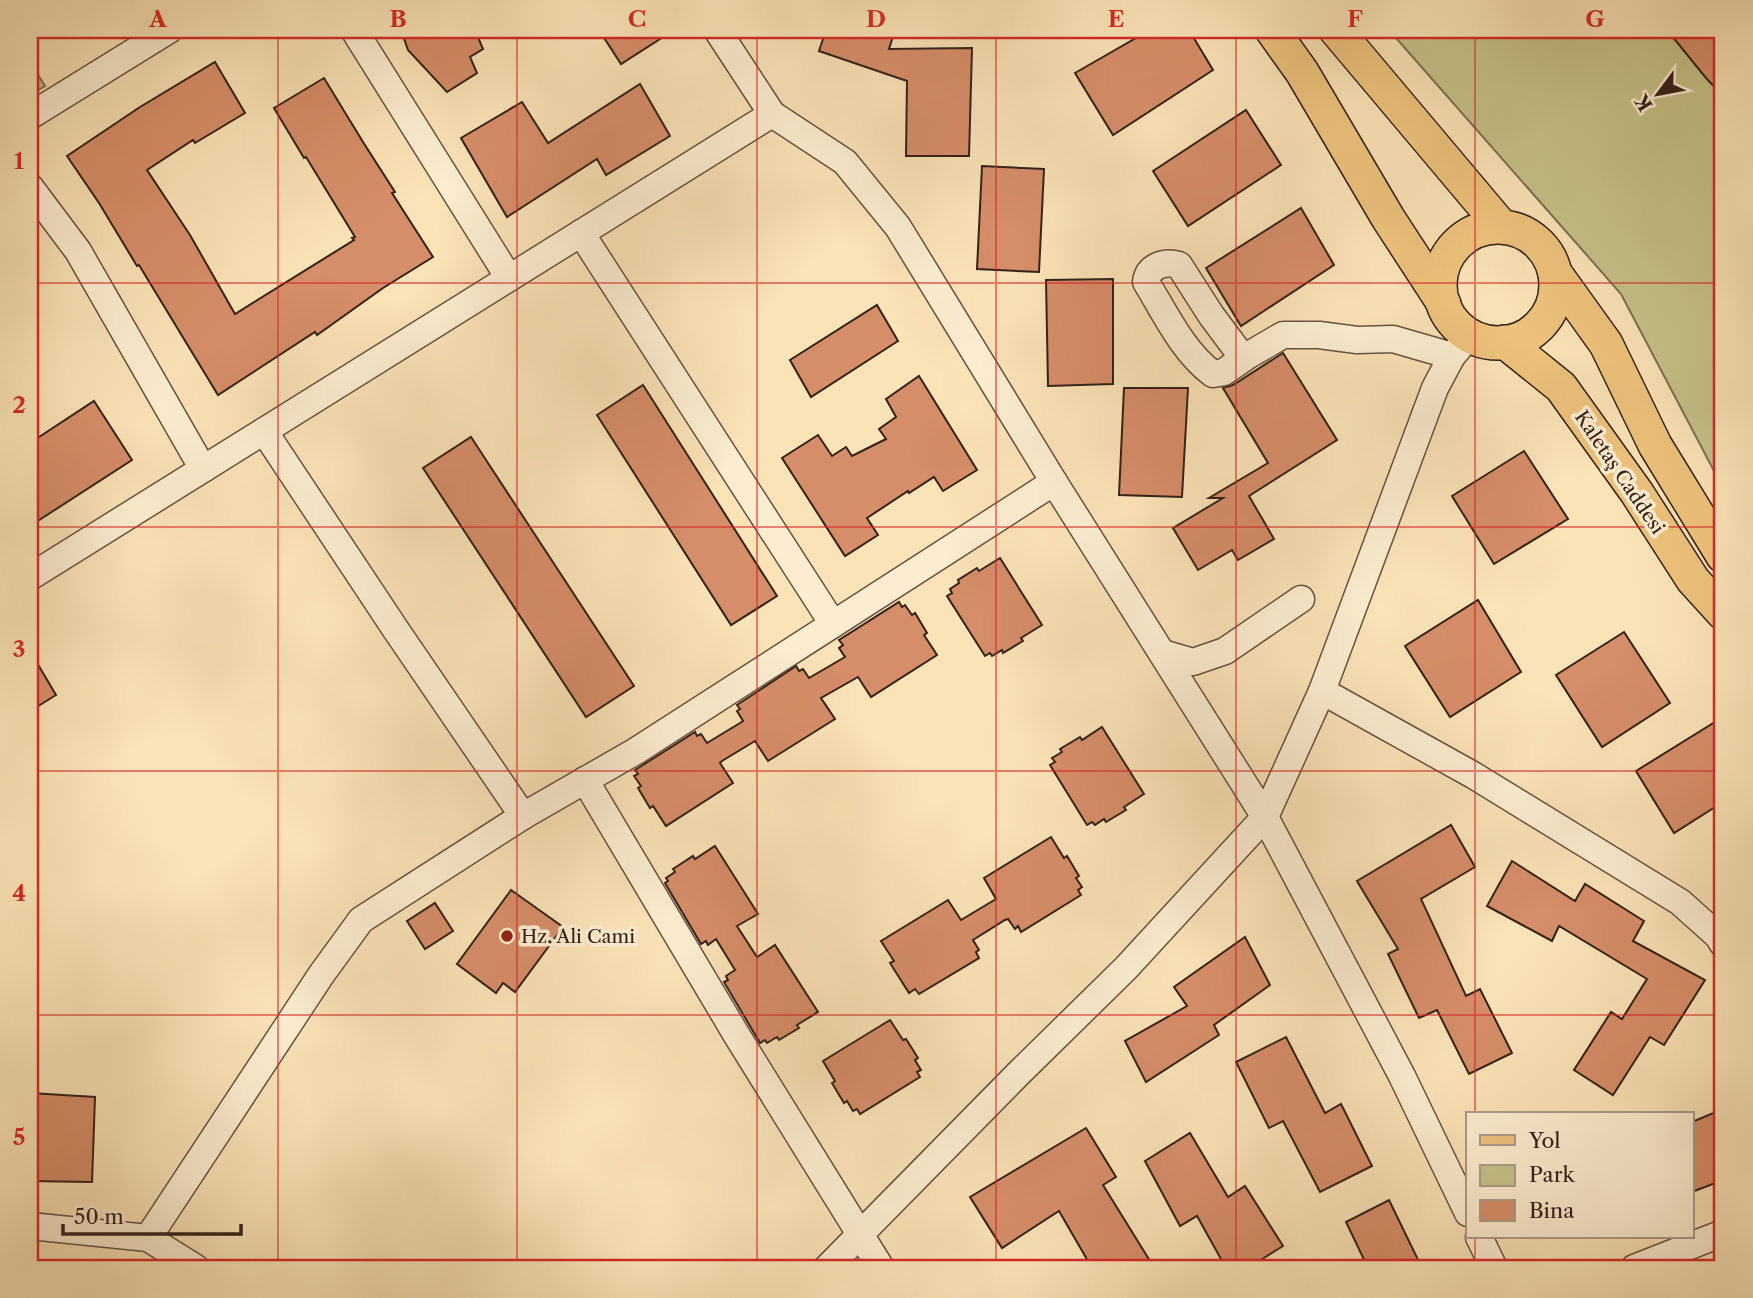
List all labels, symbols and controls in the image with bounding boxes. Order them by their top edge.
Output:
text: A [148,5,168,33]
text: B [389,5,407,33]
text: C [628,5,646,33]
text: D [866,5,886,33]
text: E [1108,5,1124,33]
text: F [1347,5,1363,33]
text: G [1585,5,1605,33]
north arrow [1624,60,1694,130]
text: K [1630,90,1658,115]
text: 1 [14,147,25,175]
text: 2 [12,391,26,419]
street label: Kaletaş Caddesi [1570,406,1669,538]
text: 3 [13,635,26,663]
text: 4 [12,879,26,907]
place label: Hz. Ali Cami [521,925,635,948]
marker: Hz. Ali Cami [499,928,515,944]
legend [1466,1112,1694,1238]
text: 5 [13,1123,25,1151]
text: Yol [1528,1128,1561,1153]
text: Park [1529,1162,1575,1187]
scale bar [63,1193,242,1237]
text: Bina [1529,1198,1575,1223]
text: 50 m [74,1204,124,1229]

